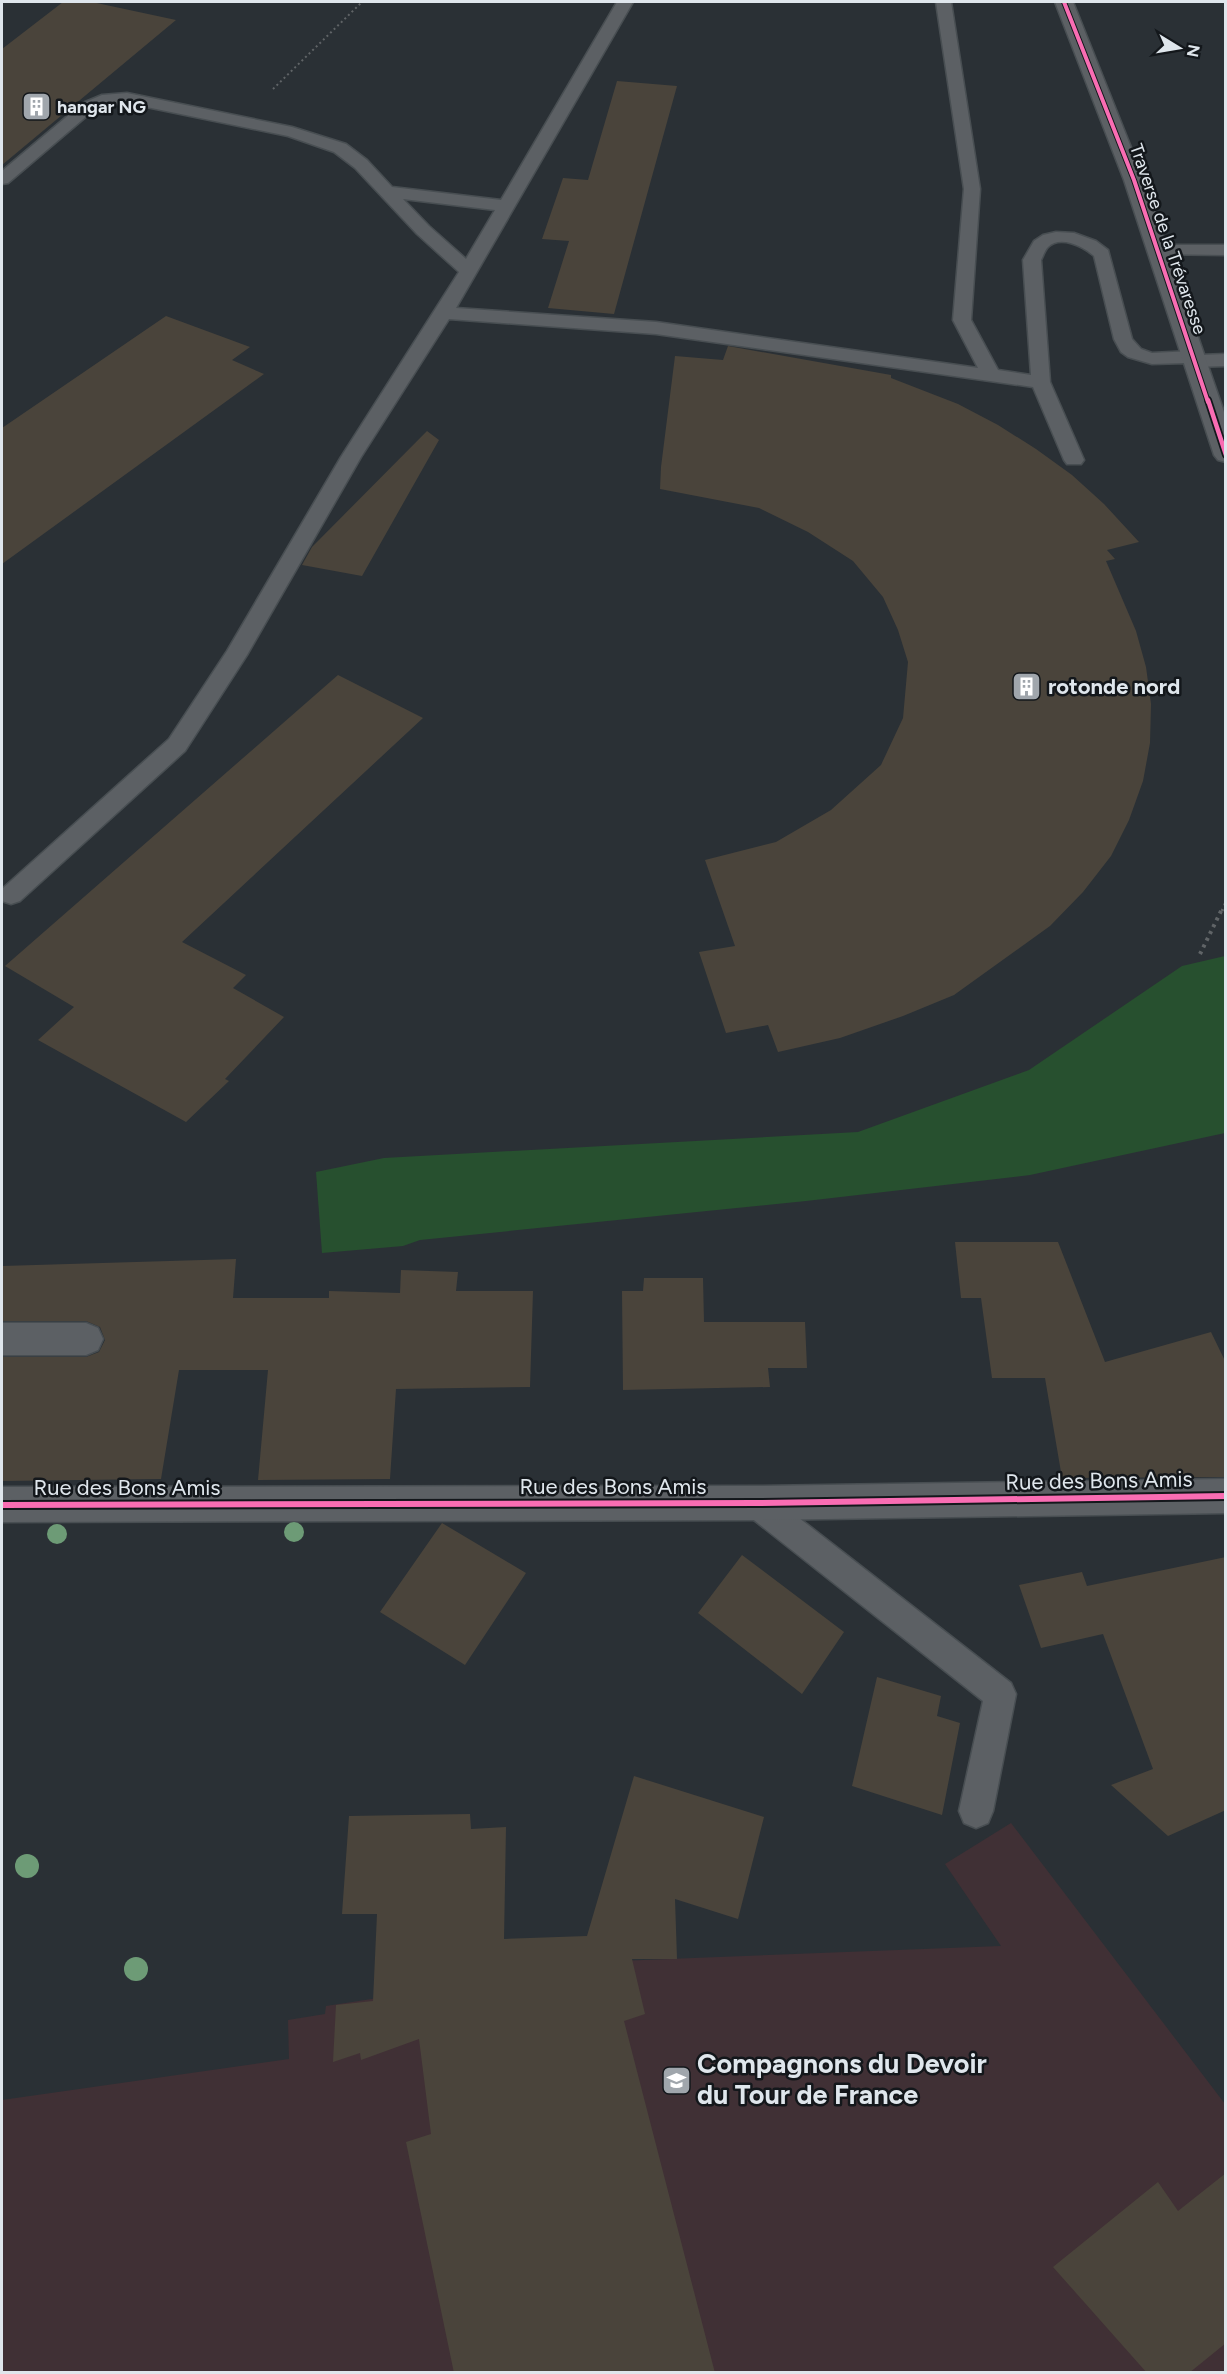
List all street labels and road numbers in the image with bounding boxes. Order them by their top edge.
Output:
street label: Traverse de la Trévaresse [1125,141,1211,337]
street label: Rue des Bons Amis [1005,1465,1193,1496]
street label: Rue des Bons Amis [519,1473,707,1500]
street label: Rue des Bons Amis [33,1474,221,1501]

